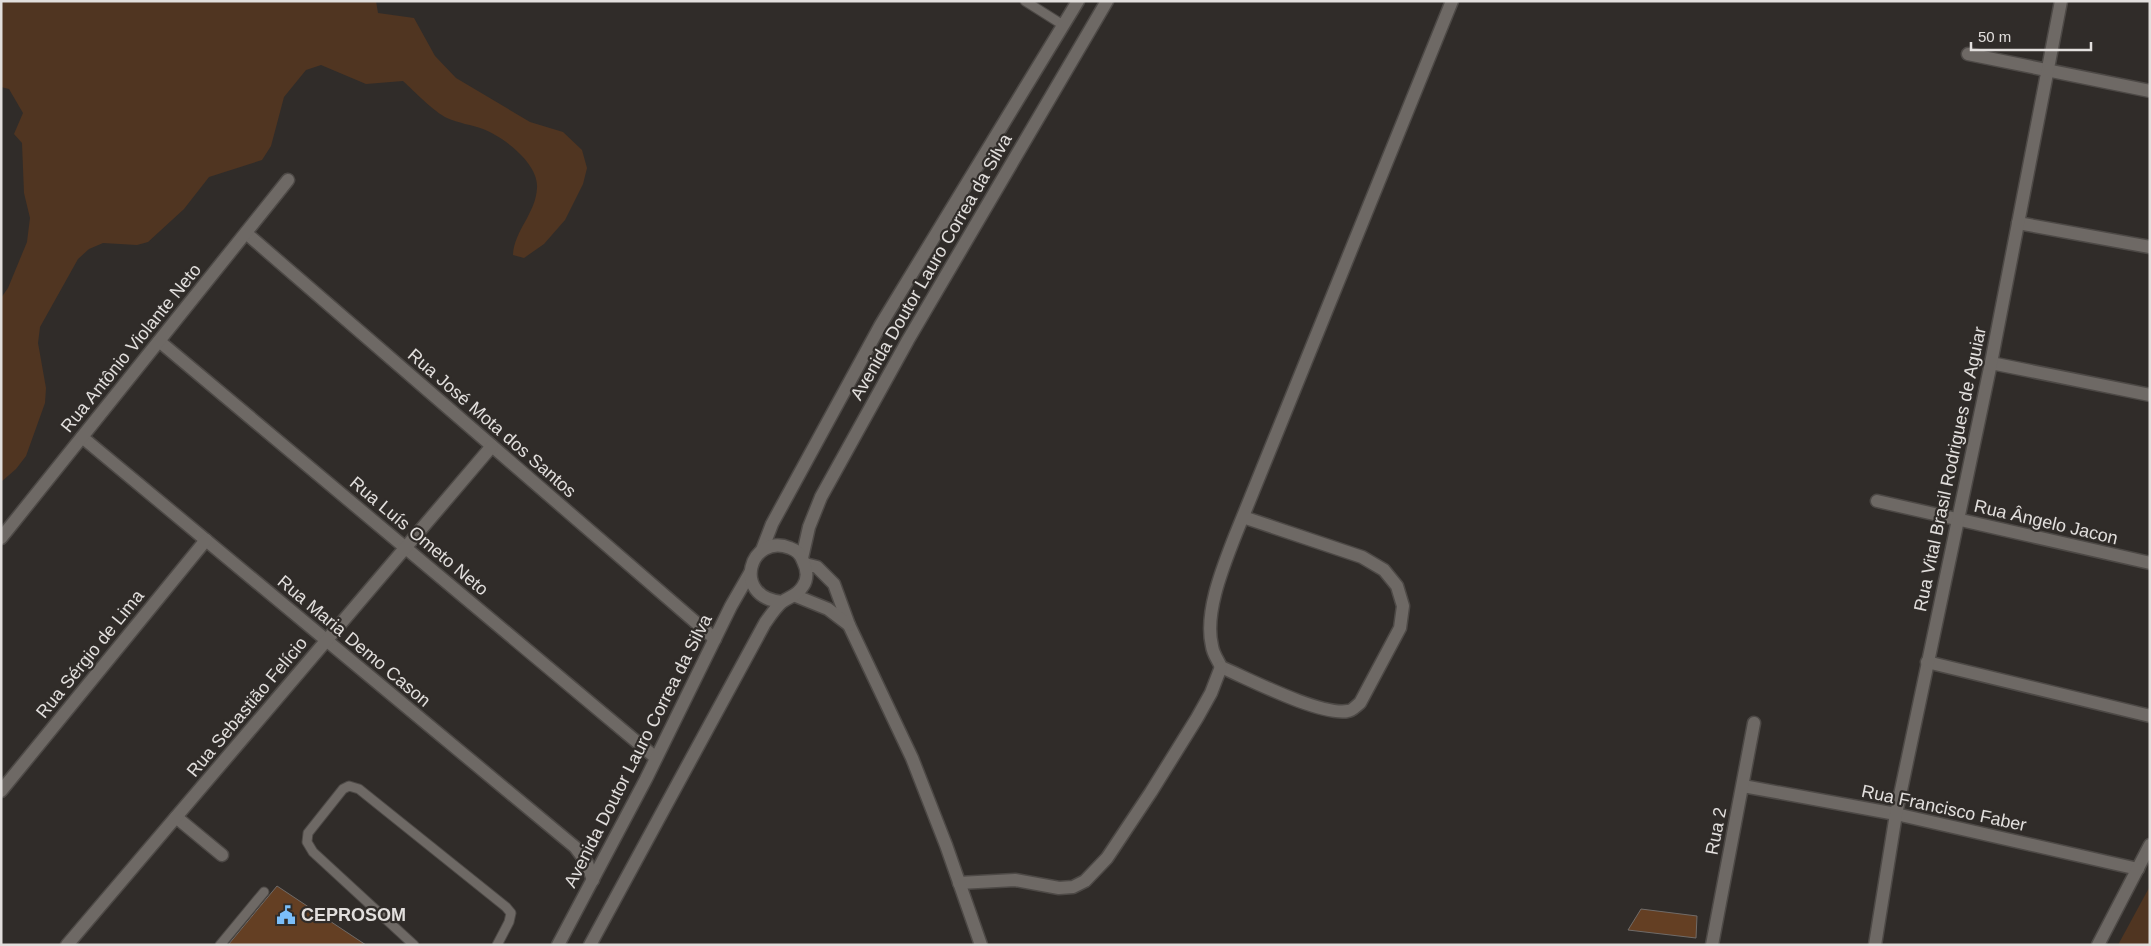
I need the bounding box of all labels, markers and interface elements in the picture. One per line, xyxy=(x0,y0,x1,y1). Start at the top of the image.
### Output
scale bar xyxy=(1971,20,2091,52)
text: 50 m xyxy=(1978,28,2011,45)
street label: Avenida Doutor Lauro Correa da Silva xyxy=(846,130,1016,404)
street label: Rua Antônio Violante Neto xyxy=(57,260,205,436)
street label: Rua Vital Brasil Rodrigues de Aguiar xyxy=(1910,325,1990,613)
street label: Rua José Mota dos Santos xyxy=(404,345,580,501)
street label: Rua Luís Ometo Neto xyxy=(346,472,492,600)
street label: Rua Ângelo Jacon xyxy=(1972,496,2120,548)
street label: Rua Maria Demo Cason xyxy=(274,571,434,711)
street label: Rua Sérgio de Lima xyxy=(32,585,148,722)
street label: Avenida Doutor Lauro Correa da Silva xyxy=(560,610,716,891)
street label: Rua Sebastião Felício xyxy=(183,633,311,781)
street label: Rua Francisco Faber xyxy=(1860,781,2028,835)
street label: Rua 2 xyxy=(1702,806,1730,856)
public building icon: CEPROSOM xyxy=(275,904,297,926)
place label: CEPROSOM xyxy=(301,905,406,925)

